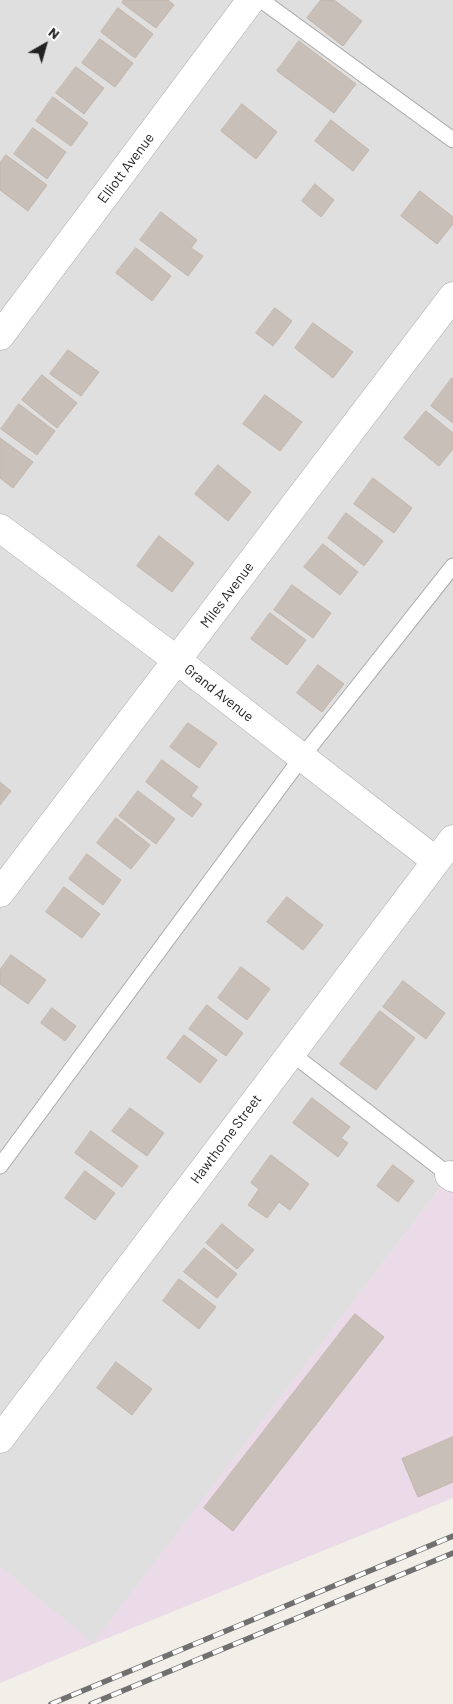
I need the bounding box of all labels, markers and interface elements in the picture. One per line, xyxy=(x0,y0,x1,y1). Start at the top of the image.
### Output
north arrow xyxy=(20,20,70,70)
text: N xyxy=(46,23,63,42)
street label: Elliott Avenue xyxy=(94,130,158,206)
street label: Miles Avenue xyxy=(197,559,257,631)
street label: Grand Avenue xyxy=(181,661,257,725)
street label: Hawthorne Street xyxy=(187,1091,265,1187)

